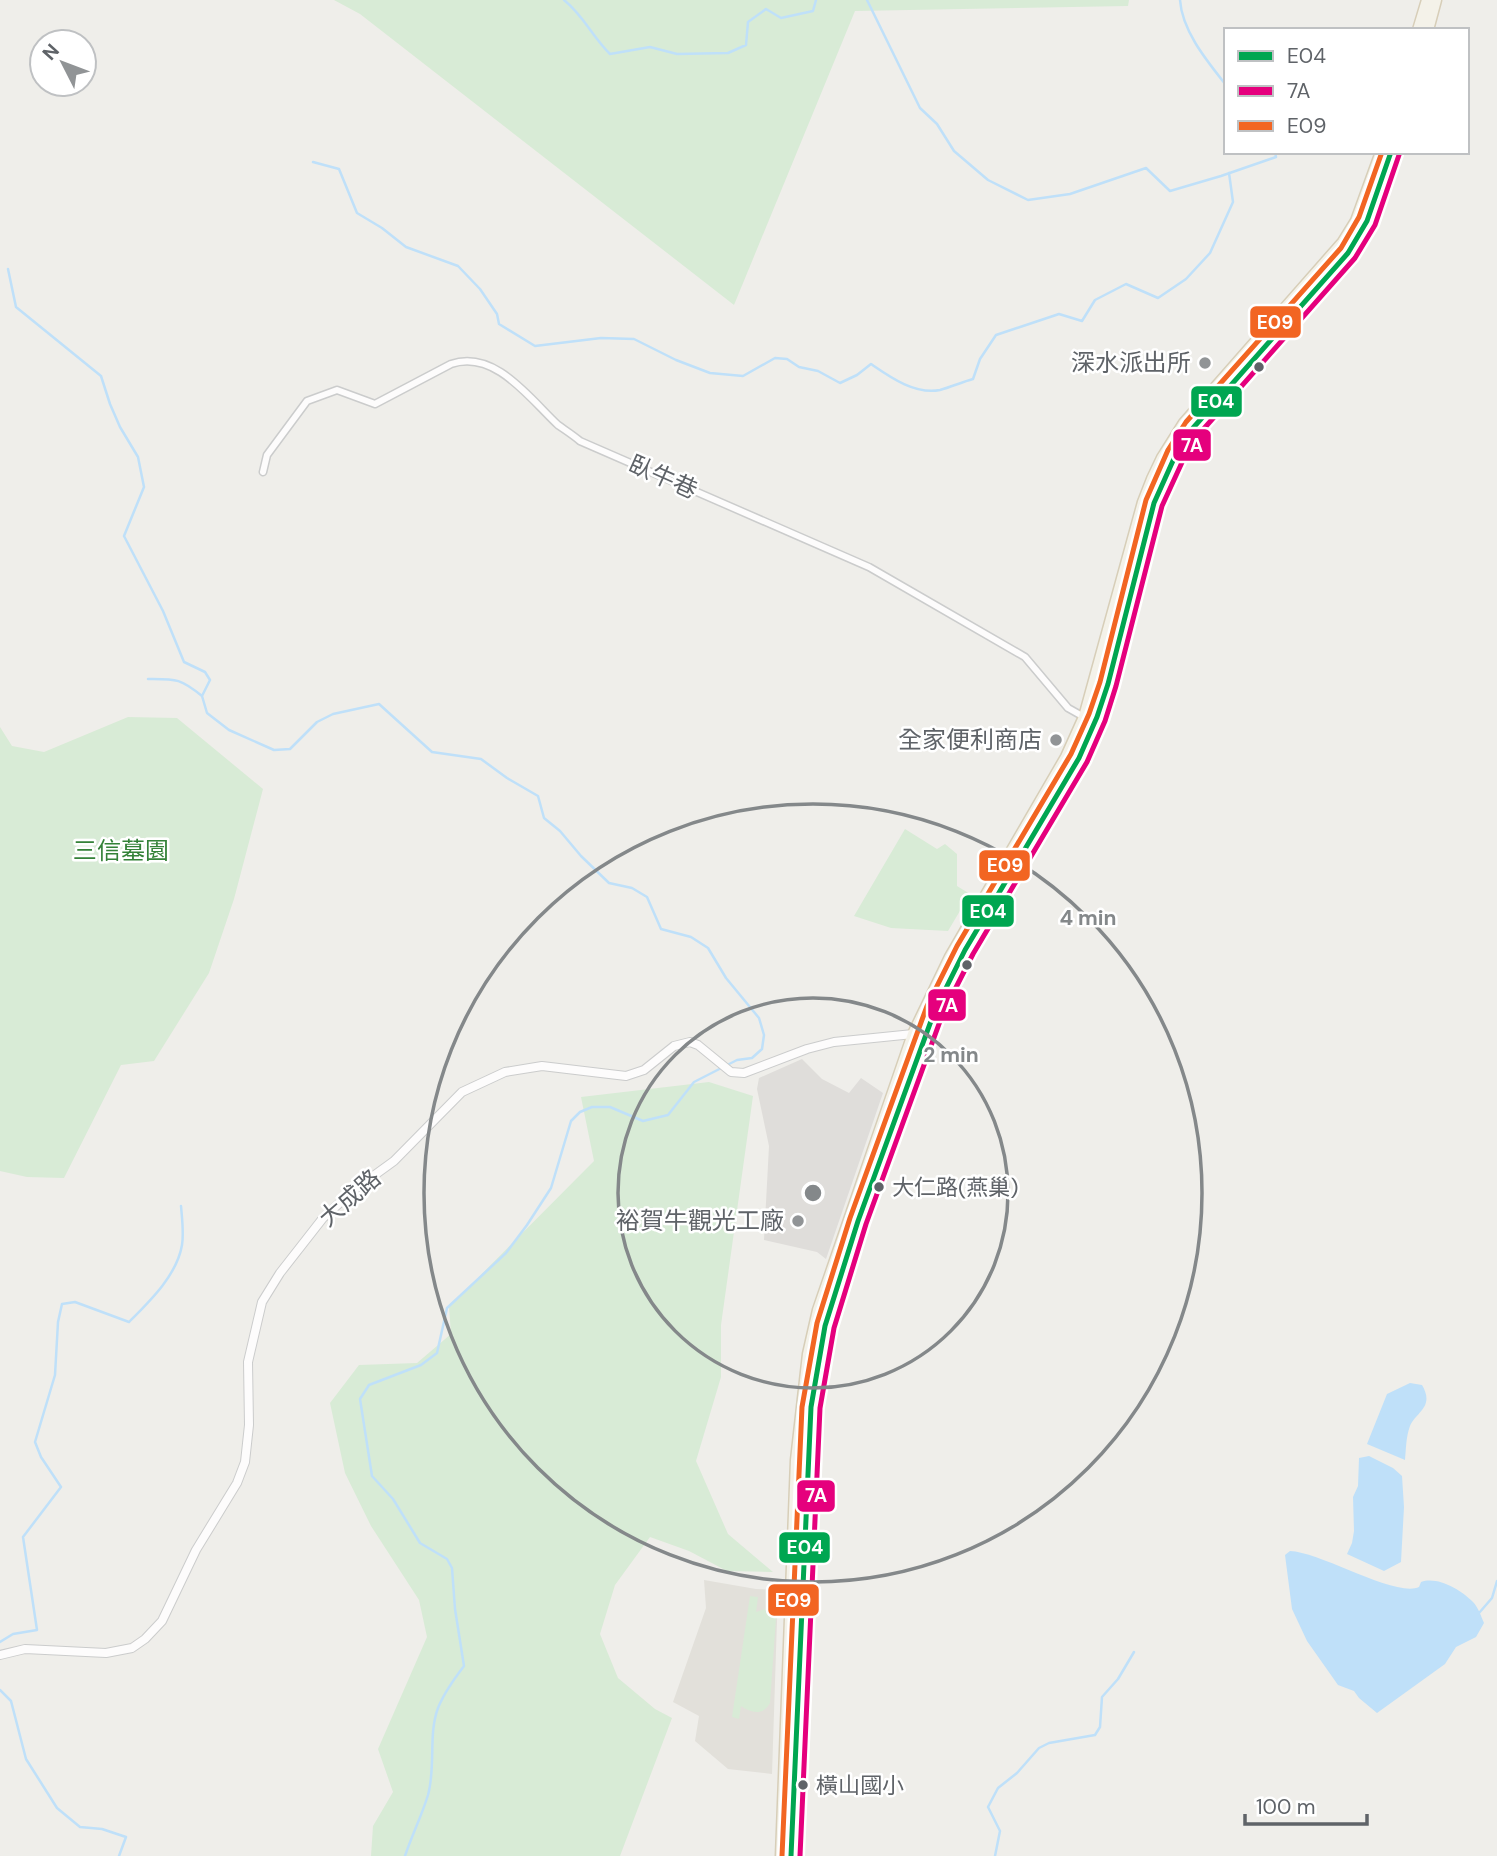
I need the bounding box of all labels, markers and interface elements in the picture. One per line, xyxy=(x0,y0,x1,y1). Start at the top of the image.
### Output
north arrow xyxy=(28,28,98,98)
legend xyxy=(1224,28,1469,154)
text: N xyxy=(37,38,65,65)
text: E04 xyxy=(1287,42,1326,70)
text: 7A xyxy=(1287,77,1310,105)
text: E09 xyxy=(1287,112,1326,140)
line badge: E09 xyxy=(1249,305,1302,339)
text: E09 xyxy=(1257,310,1293,335)
place label: 深水派出所 xyxy=(1071,347,1191,378)
marker: 深水派出所 xyxy=(1197,355,1213,371)
unlabelled marker xyxy=(1252,360,1266,374)
line badge: E04 xyxy=(1190,385,1243,418)
text: E04 xyxy=(1198,389,1234,414)
line badge: 7A xyxy=(1172,428,1212,462)
text: 7A xyxy=(1181,433,1204,458)
street label: 臥牛巷 xyxy=(624,448,702,505)
place label: 全家便利商店 xyxy=(898,724,1042,755)
marker: 全家便利商店 xyxy=(1048,732,1064,748)
park label: 三信墓園 xyxy=(73,835,169,866)
line badge: E09 xyxy=(978,849,1031,882)
text: E09 xyxy=(987,853,1023,878)
line badge: E04 xyxy=(961,894,1015,928)
text: E04 xyxy=(970,899,1006,924)
text: 4 min xyxy=(1059,904,1117,932)
unlabelled marker xyxy=(960,958,974,972)
line badge: 7A xyxy=(927,988,967,1022)
text: 7A xyxy=(936,993,959,1018)
text: 2 min xyxy=(923,1041,979,1069)
street label: 大成路 xyxy=(312,1162,387,1233)
place label: 大仁路(燕巢) xyxy=(892,1173,1018,1202)
marker: 大仁路(燕巢) xyxy=(872,1180,886,1194)
centre of rings xyxy=(801,1181,825,1205)
place label: 裕賀牛觀光工廠 xyxy=(616,1205,784,1236)
marker: 裕賀牛觀光工廠 xyxy=(790,1213,806,1229)
line badge: 7A xyxy=(796,1479,836,1513)
text: 7A xyxy=(805,1483,828,1508)
line badge: E04 xyxy=(778,1531,831,1564)
text: E04 xyxy=(787,1535,823,1560)
line badge: E09 xyxy=(767,1583,820,1617)
text: E09 xyxy=(775,1588,811,1613)
place label: 橫山國小 xyxy=(816,1771,904,1800)
marker: 橫山國小 xyxy=(796,1778,810,1792)
scale bar xyxy=(1245,1783,1368,1827)
text: 100 m xyxy=(1256,1793,1316,1821)

